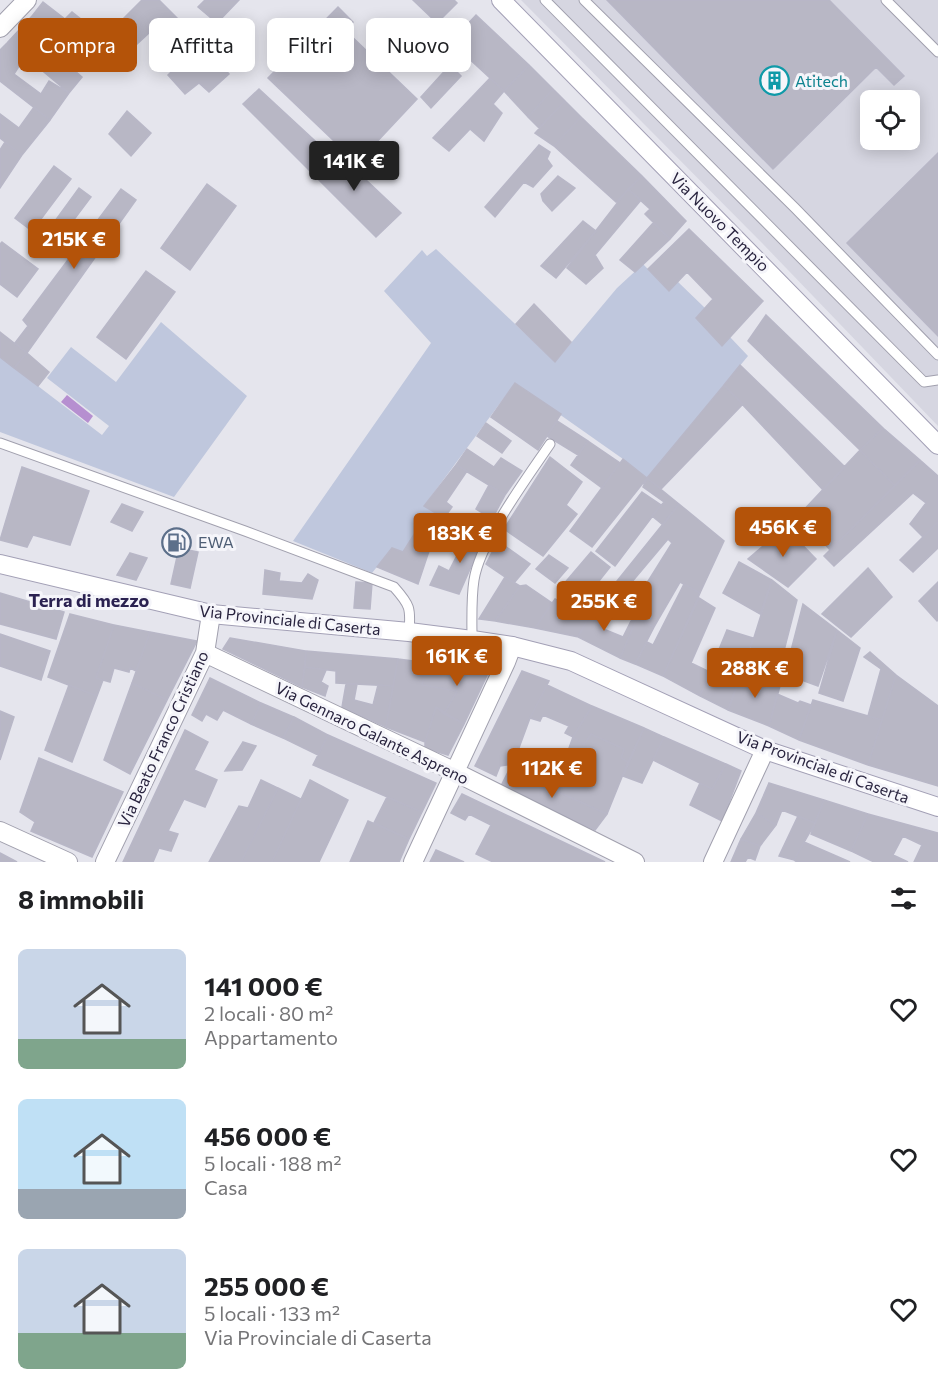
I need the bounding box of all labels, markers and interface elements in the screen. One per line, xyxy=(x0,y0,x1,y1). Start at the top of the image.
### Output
chip: Compra xyxy=(18,18,137,72)
chip: Affitta xyxy=(149,18,255,72)
chip: Filtri xyxy=(267,18,354,72)
chip: Nuovo xyxy=(366,18,471,72)
building icon: Atitech xyxy=(758,65,790,97)
place label: Atitech xyxy=(795,71,848,90)
map controls xyxy=(860,90,920,150)
button: locate xyxy=(860,90,920,150)
pin: 141K € xyxy=(305,141,403,192)
text: 141K € xyxy=(323,148,385,172)
street label: Via Nuovo Tempio xyxy=(667,168,774,275)
pin: 215K € xyxy=(25,219,123,270)
text: 215K € xyxy=(42,226,106,250)
pin: 456K € xyxy=(734,507,832,558)
pin: 183K € xyxy=(411,513,509,564)
text: 456K € xyxy=(749,514,817,538)
text: 183K € xyxy=(428,520,492,544)
fuel station icon: EWA xyxy=(161,526,193,558)
place label: EWA xyxy=(198,532,234,551)
pin: 255K € xyxy=(555,581,653,632)
text: 255K € xyxy=(571,588,637,612)
district label: Terra di mezzo xyxy=(29,589,150,611)
street label: Via Provinciale di Caserta xyxy=(198,601,382,638)
pin: 161K € xyxy=(408,636,506,687)
text: 161K € xyxy=(426,643,488,667)
street label: Via Beato Franco Cristiano xyxy=(113,648,212,830)
pin: 288K € xyxy=(706,648,804,699)
text: 288K € xyxy=(721,655,789,679)
street label: Via Gennaro Galante Aspreno xyxy=(272,677,472,788)
street label: Via Provinciale di Caserta xyxy=(734,726,912,807)
pin: 112K € xyxy=(503,748,601,799)
text: 112K € xyxy=(521,755,583,779)
icon: filters xyxy=(887,882,920,915)
text: 8 immobili xyxy=(18,883,144,914)
text: 141 000 € xyxy=(204,970,323,1001)
icon: home xyxy=(66,973,138,1045)
icon: heart xyxy=(887,993,920,1026)
text: 2 locali · 80 m² xyxy=(204,1001,333,1025)
text: Appartamento xyxy=(204,1025,338,1049)
text: 456 000 € xyxy=(204,1120,331,1151)
icon: home xyxy=(66,1123,138,1195)
icon: heart xyxy=(887,1143,920,1176)
text: 5 locali · 188 m² xyxy=(204,1151,341,1175)
text: Casa xyxy=(204,1175,248,1199)
text: 255 000 € xyxy=(204,1270,329,1301)
icon: home xyxy=(66,1273,138,1345)
icon: heart xyxy=(887,1293,920,1326)
text: 5 locali · 133 m² xyxy=(204,1301,340,1325)
text: Via Provinciale di Caserta xyxy=(204,1325,432,1349)

